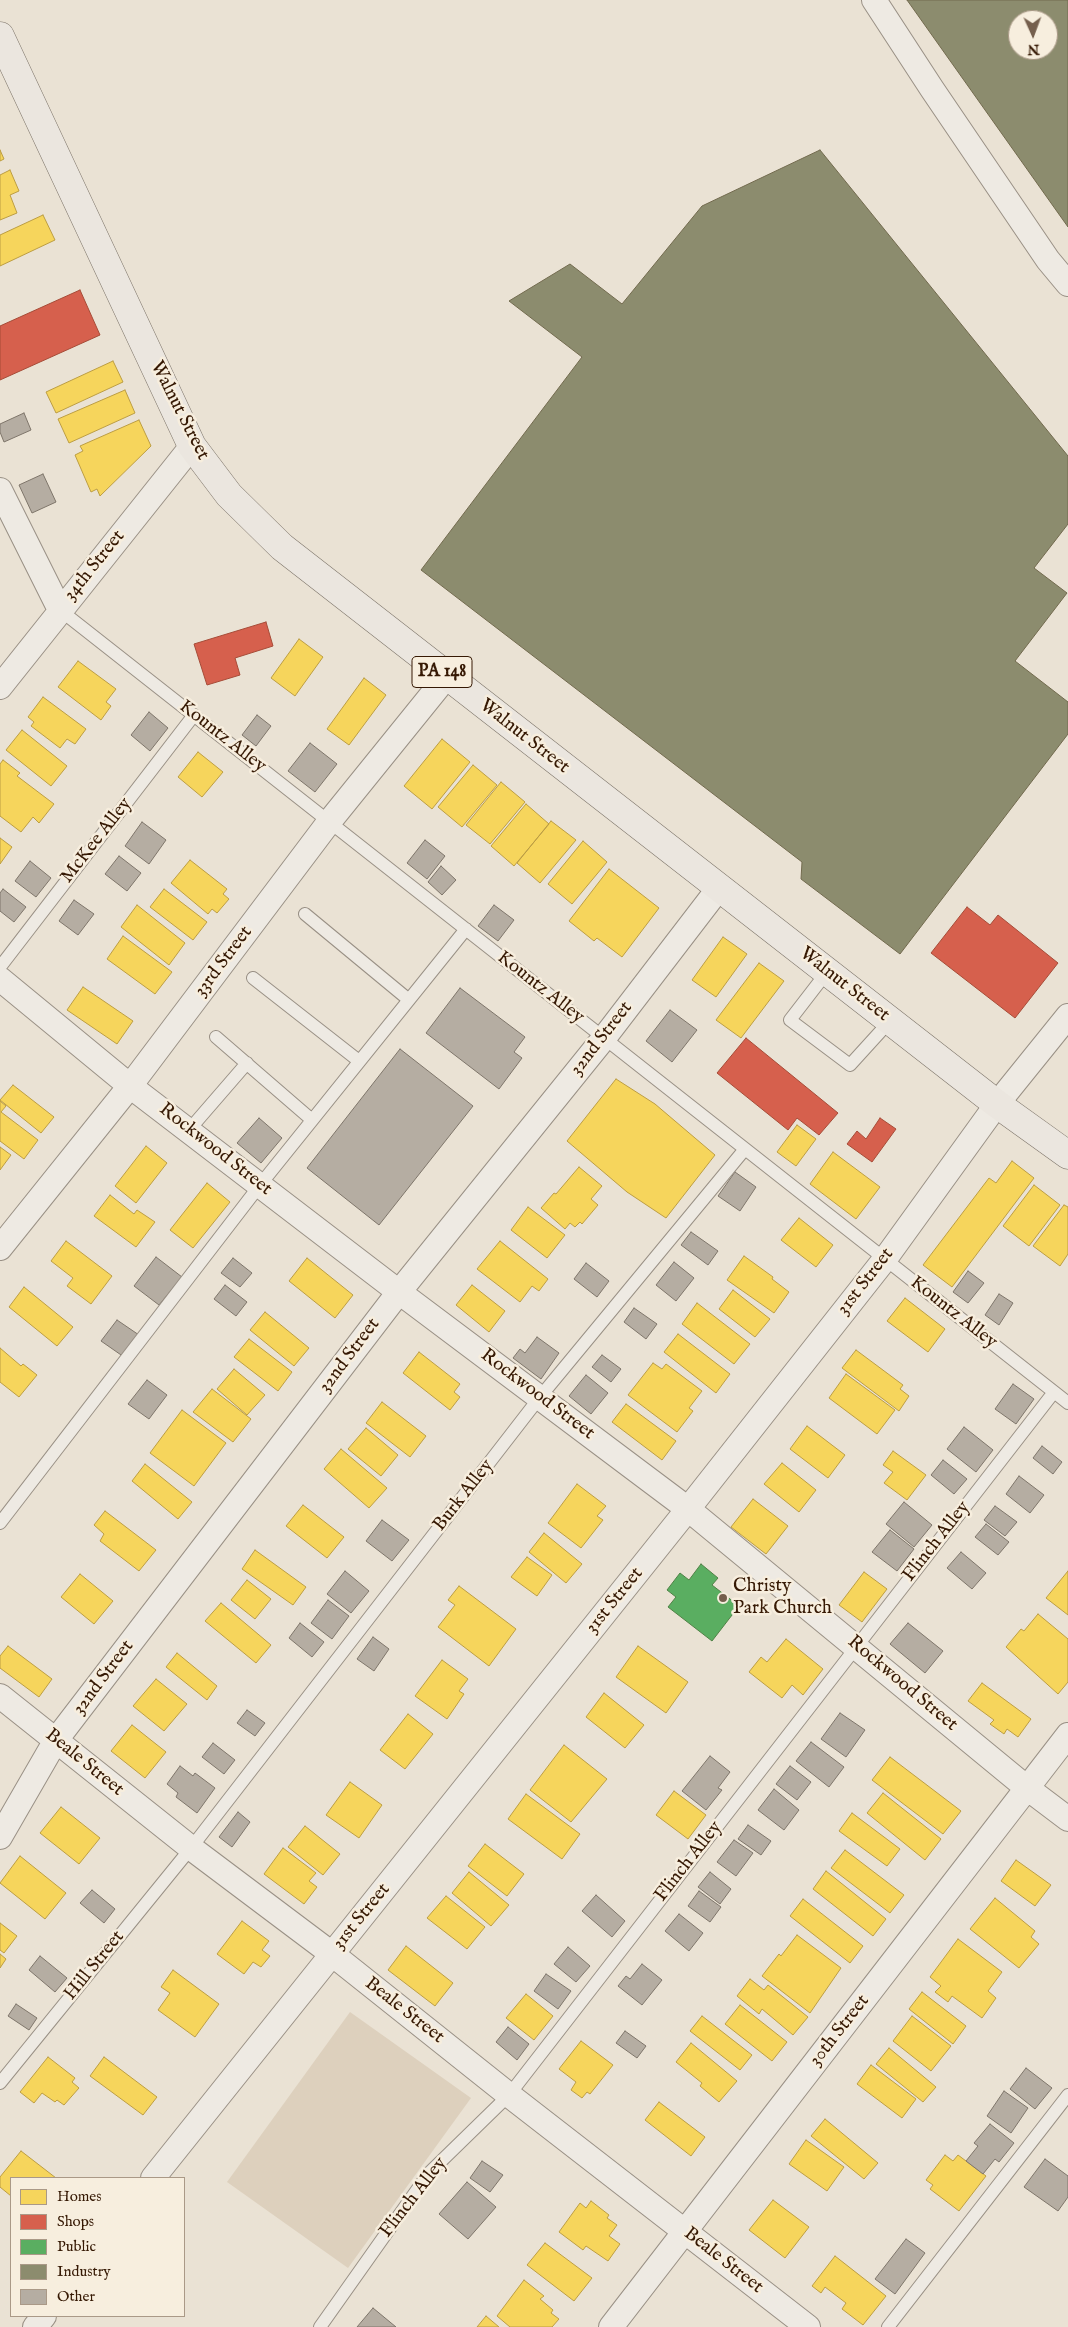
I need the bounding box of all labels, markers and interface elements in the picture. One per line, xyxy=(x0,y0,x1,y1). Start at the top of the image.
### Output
north arrow xyxy=(1008,10,1058,60)
text: N xyxy=(1027,40,1040,58)
street label: Walnut Street xyxy=(144,358,214,464)
street label: 34th Street xyxy=(60,526,130,606)
road number: PA 148 xyxy=(412,656,472,688)
street label: Walnut Street xyxy=(474,695,574,779)
street label: Kountz Alley xyxy=(174,696,270,778)
street label: McKee Alley xyxy=(57,794,137,888)
street label: 33rd Street xyxy=(190,922,258,1002)
street label: Walnut Street xyxy=(794,943,894,1027)
street label: Kountz Alley xyxy=(492,947,588,1029)
street label: 32nd Street xyxy=(566,997,638,1081)
street label: Rockwood Street xyxy=(154,1099,276,1201)
street label: 31st Street xyxy=(833,1244,899,1320)
street label: Kountz Alley xyxy=(905,1272,1001,1354)
street label: 32nd Street xyxy=(315,1314,385,1398)
street label: Rockwood Street xyxy=(475,1345,599,1445)
street label: Burk Alley xyxy=(429,1456,499,1536)
street label: Flinch Alley xyxy=(898,1497,976,1587)
street label: 31st Street xyxy=(581,1563,649,1639)
place label: Christy Park Church xyxy=(733,1576,832,1620)
marker: Christy Park Church xyxy=(717,1592,729,1604)
street label: Rockwood Street xyxy=(842,1631,962,1737)
street label: 32nd Street xyxy=(69,1636,139,1720)
street label: Beale Street xyxy=(40,1724,128,1802)
street label: Flinch Alley xyxy=(650,1817,728,1907)
street label: 31st Street xyxy=(328,1879,396,1955)
street label: Hill Street xyxy=(60,1927,130,2005)
street label: Beale Street xyxy=(360,1973,448,2049)
street label: 30th Street xyxy=(805,1991,875,2071)
street label: Flinch Alley xyxy=(375,2153,453,2243)
legend xyxy=(10,2177,185,2317)
text: Homes xyxy=(57,2187,101,2206)
text: Shops xyxy=(57,2212,94,2231)
street label: Beale Street xyxy=(679,2223,767,2299)
text: Public xyxy=(57,2237,96,2256)
text: Industry xyxy=(57,2262,111,2281)
text: Other xyxy=(57,2287,95,2306)

